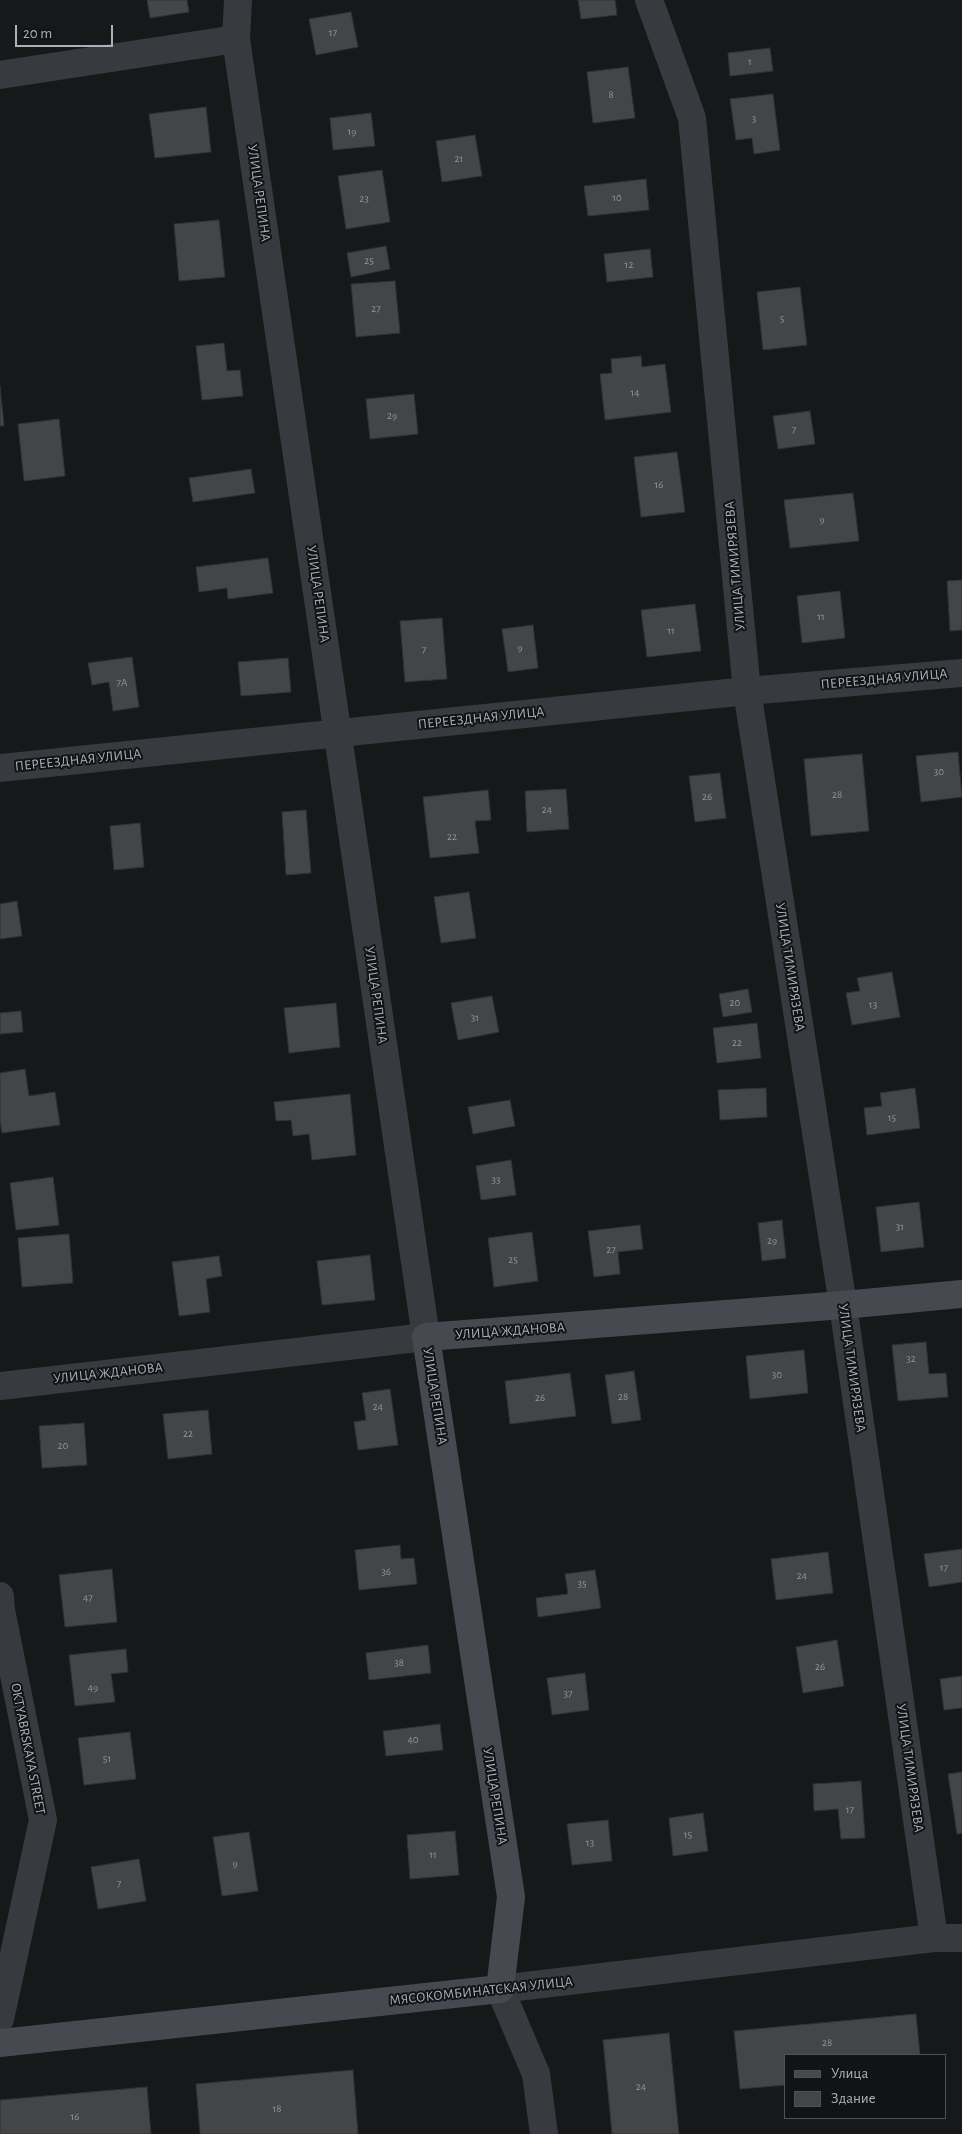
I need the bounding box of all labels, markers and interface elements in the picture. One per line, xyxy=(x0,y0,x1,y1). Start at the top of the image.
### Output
scale bar xyxy=(18,15,115,47)
text: 20 m xyxy=(23,26,52,41)
house number: 17 xyxy=(329,26,337,40)
house number: 1 xyxy=(748,55,752,69)
house number: 8 xyxy=(608,88,614,102)
house number: 3 xyxy=(752,112,756,126)
house number: 19 xyxy=(348,125,356,139)
street label: УЛИЦА РЕПИНА xyxy=(244,143,274,243)
house number: 21 xyxy=(455,152,463,166)
house number: 10 xyxy=(612,191,622,205)
house number: 23 xyxy=(359,192,369,206)
house number: 25 xyxy=(364,254,374,268)
house number: 12 xyxy=(625,258,633,272)
house number: 27 xyxy=(371,302,381,316)
house number: 5 xyxy=(780,312,784,326)
house number: 14 xyxy=(630,386,640,400)
house number: 29 xyxy=(387,409,397,423)
house number: 7 xyxy=(792,423,796,437)
house number: 16 xyxy=(655,478,663,492)
street label: УЛИЦА ТИМИРЯЗЕВА xyxy=(721,501,749,631)
house number: 9 xyxy=(819,513,825,527)
street label: УЛИЦА РЕПИНА xyxy=(303,544,333,644)
house number: 11 xyxy=(817,610,825,624)
house number: 11 xyxy=(667,624,675,638)
house number: 9 xyxy=(517,641,523,655)
house number: 7 xyxy=(422,643,426,657)
street label: ПЕРЕЕЗДНАЯ УЛИЦА xyxy=(820,665,948,693)
house number: 7А xyxy=(116,676,128,690)
street label: ПЕРЕЕЗДНАЯ УЛИЦА xyxy=(417,703,545,733)
street label: ПЕРЕЕЗДНАЯ УЛИЦА xyxy=(14,745,142,775)
house number: 30 xyxy=(934,765,944,779)
house number: 28 xyxy=(832,788,842,802)
house number: 26 xyxy=(702,790,712,804)
house number: 24 xyxy=(542,803,552,817)
house number: 22 xyxy=(447,830,457,844)
street label: УЛИЦА ТИМИРЯЗЕВА xyxy=(772,901,808,1033)
street label: УЛИЦА РЕПИНА xyxy=(361,945,391,1045)
house number: 20 xyxy=(730,996,740,1010)
house number: 13 xyxy=(869,998,877,1012)
house number: 31 xyxy=(471,1011,479,1025)
house number: 22 xyxy=(732,1036,742,1050)
house number: 15 xyxy=(888,1111,896,1125)
house number: 33 xyxy=(491,1173,501,1187)
house number: 31 xyxy=(896,1220,904,1234)
house number: 29 xyxy=(767,1234,777,1248)
house number: 27 xyxy=(606,1243,616,1257)
house number: 25 xyxy=(508,1253,518,1267)
street label: УЛИЦА ТИМИРЯЗЕВА xyxy=(835,1302,869,1434)
street label: УЛИЦА ЖДАНОВА xyxy=(455,1319,565,1343)
street label: УЛИЦА РЕПИНА xyxy=(419,1346,451,1446)
house number: 32 xyxy=(906,1352,916,1366)
street label: УЛИЦА ЖДАНОВА xyxy=(52,1359,164,1387)
house number: 30 xyxy=(772,1368,782,1382)
house number: 28 xyxy=(618,1390,628,1404)
house number: 26 xyxy=(535,1391,545,1405)
house number: 24 xyxy=(373,1400,383,1414)
house number: 22 xyxy=(183,1427,193,1441)
house number: 20 xyxy=(58,1439,68,1453)
house number: 17 xyxy=(940,1561,948,1575)
house number: 36 xyxy=(381,1565,391,1579)
house number: 24 xyxy=(797,1569,807,1583)
house number: 35 xyxy=(577,1577,587,1591)
house number: 47 xyxy=(83,1591,93,1605)
house number: 38 xyxy=(394,1656,404,1670)
house number: 26 xyxy=(815,1660,825,1674)
house number: 49 xyxy=(88,1681,98,1695)
street label: OKTYABRSKAYA STREET xyxy=(7,1682,49,1816)
house number: 37 xyxy=(563,1687,573,1701)
street label: УЛИЦА ТИМИРЯЗЕВА xyxy=(893,1702,927,1834)
house number: 40 xyxy=(407,1733,419,1747)
street label: УЛИЦА РЕПИНА xyxy=(479,1746,511,1846)
house number: 51 xyxy=(103,1752,111,1766)
house number: 17 xyxy=(846,1803,854,1817)
house number: 15 xyxy=(684,1828,692,1842)
house number: 13 xyxy=(586,1836,594,1850)
house number: 11 xyxy=(429,1848,437,1862)
house number: 9 xyxy=(232,1857,238,1871)
house number: 7 xyxy=(117,1877,121,1891)
street label: МЯСОКОМБИНАТСКАЯ УЛИЦА xyxy=(388,1973,574,2009)
house number: 28 xyxy=(822,2036,832,2050)
legend xyxy=(784,2054,947,2119)
text: Улица xyxy=(831,2066,868,2081)
house number: 24 xyxy=(636,2080,646,2094)
text: Здание xyxy=(831,2091,876,2106)
house number: 18 xyxy=(273,2102,281,2116)
house number: 16 xyxy=(71,2110,79,2124)

